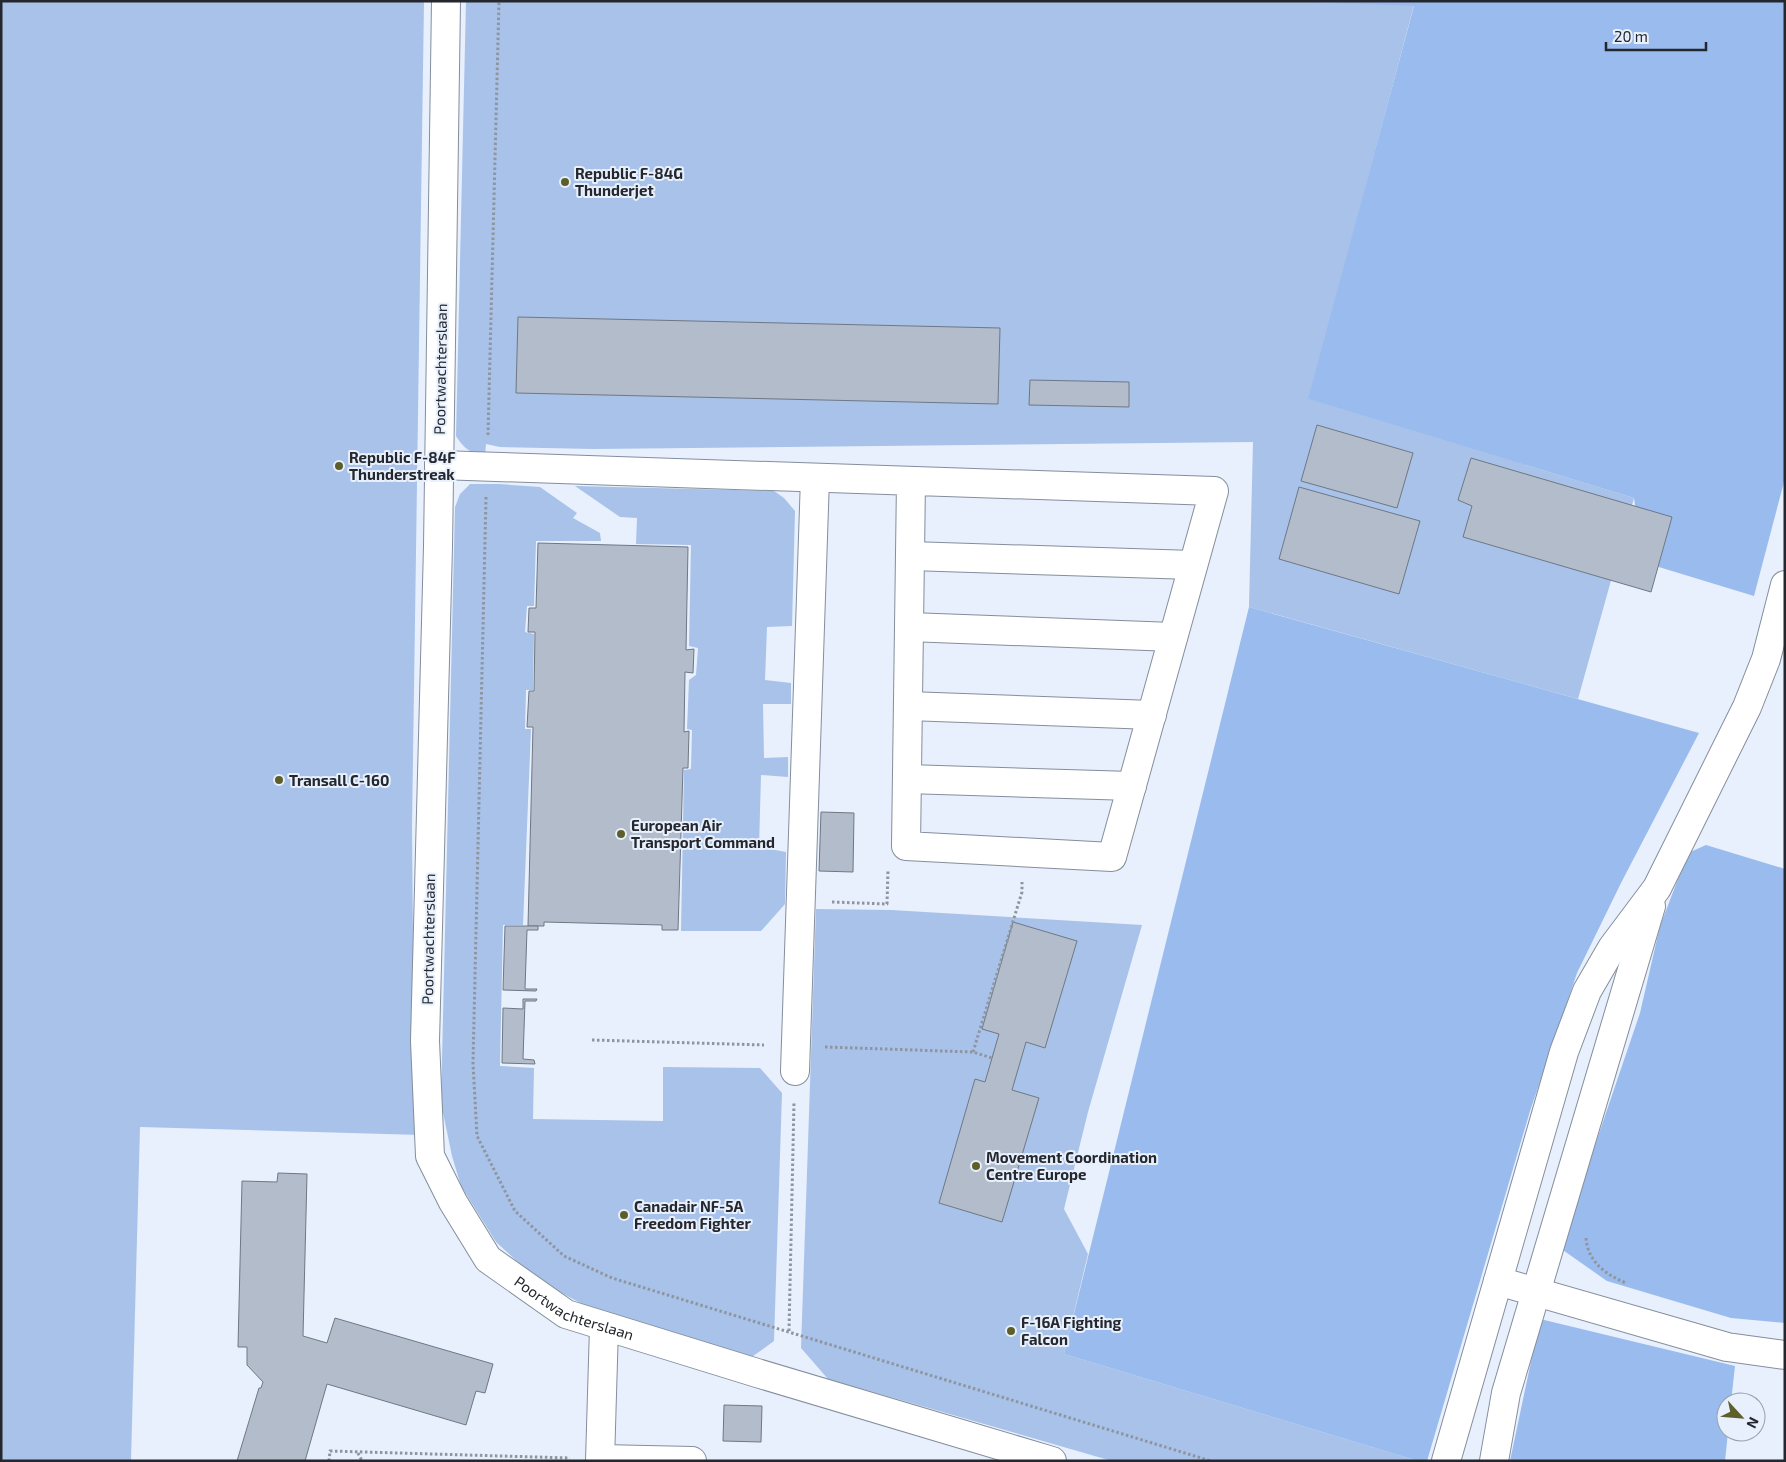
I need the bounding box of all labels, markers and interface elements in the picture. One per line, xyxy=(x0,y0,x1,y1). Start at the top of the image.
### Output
scale bar xyxy=(1606,20,1706,52)
text: 20 m xyxy=(1614,27,1648,45)
place label: Republic F-84G Thunderjet xyxy=(575,164,683,199)
marker: Republic F-84G Thunderjet xyxy=(559,176,571,188)
street label: Poortwachterslaan xyxy=(430,303,450,435)
place label: Republic F-84F Thunderstreak xyxy=(349,448,456,483)
marker: Republic F-84F Thunderstreak xyxy=(333,460,345,472)
place label: Transall C-160 xyxy=(289,771,389,789)
marker: Transall C-160 xyxy=(273,774,285,786)
place label: European Air Transport Command xyxy=(631,816,775,851)
marker: European Air Transport Command xyxy=(615,828,627,840)
street label: Poortwachterslaan xyxy=(418,873,438,1005)
place label: Movement Coordination Centre Europe xyxy=(986,1148,1157,1183)
marker: Movement Coordination Centre Europe xyxy=(970,1160,982,1172)
place label: Canadair NF-5A Freedom Fighter xyxy=(634,1197,751,1232)
marker: Canadair NF-5A Freedom Fighter xyxy=(618,1209,630,1221)
street label: Poortwachterslaan xyxy=(511,1272,636,1343)
place label: F-16A Fighting Falcon xyxy=(1021,1313,1122,1348)
marker: F-16A Fighting Falcon xyxy=(1005,1325,1017,1337)
north arrow xyxy=(1716,1392,1766,1442)
text: N xyxy=(1743,1415,1763,1431)

